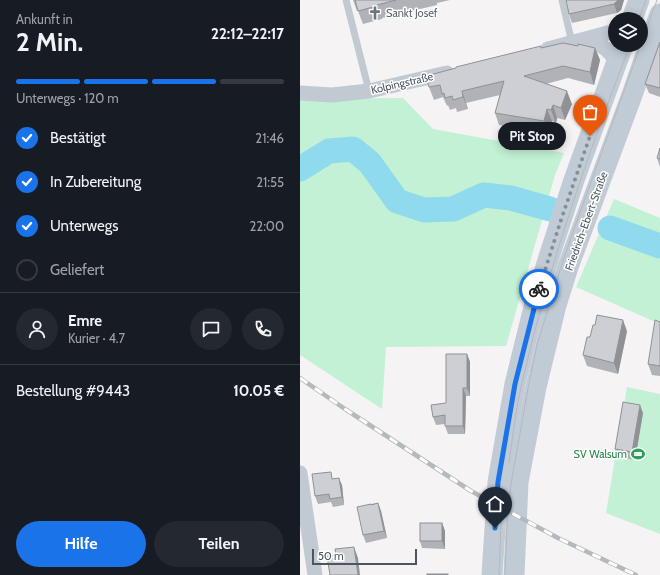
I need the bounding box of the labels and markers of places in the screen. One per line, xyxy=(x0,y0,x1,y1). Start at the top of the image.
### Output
church icon: Sankt Josef xyxy=(367,5,383,21)
place label: Sankt Josef xyxy=(386,6,438,20)
pin xyxy=(573,95,607,136)
callout: Pit Stop xyxy=(498,122,566,150)
sports icon: SV Walsum xyxy=(630,446,646,462)
place label: SV Walsum xyxy=(574,447,627,461)
pin xyxy=(478,487,512,528)

